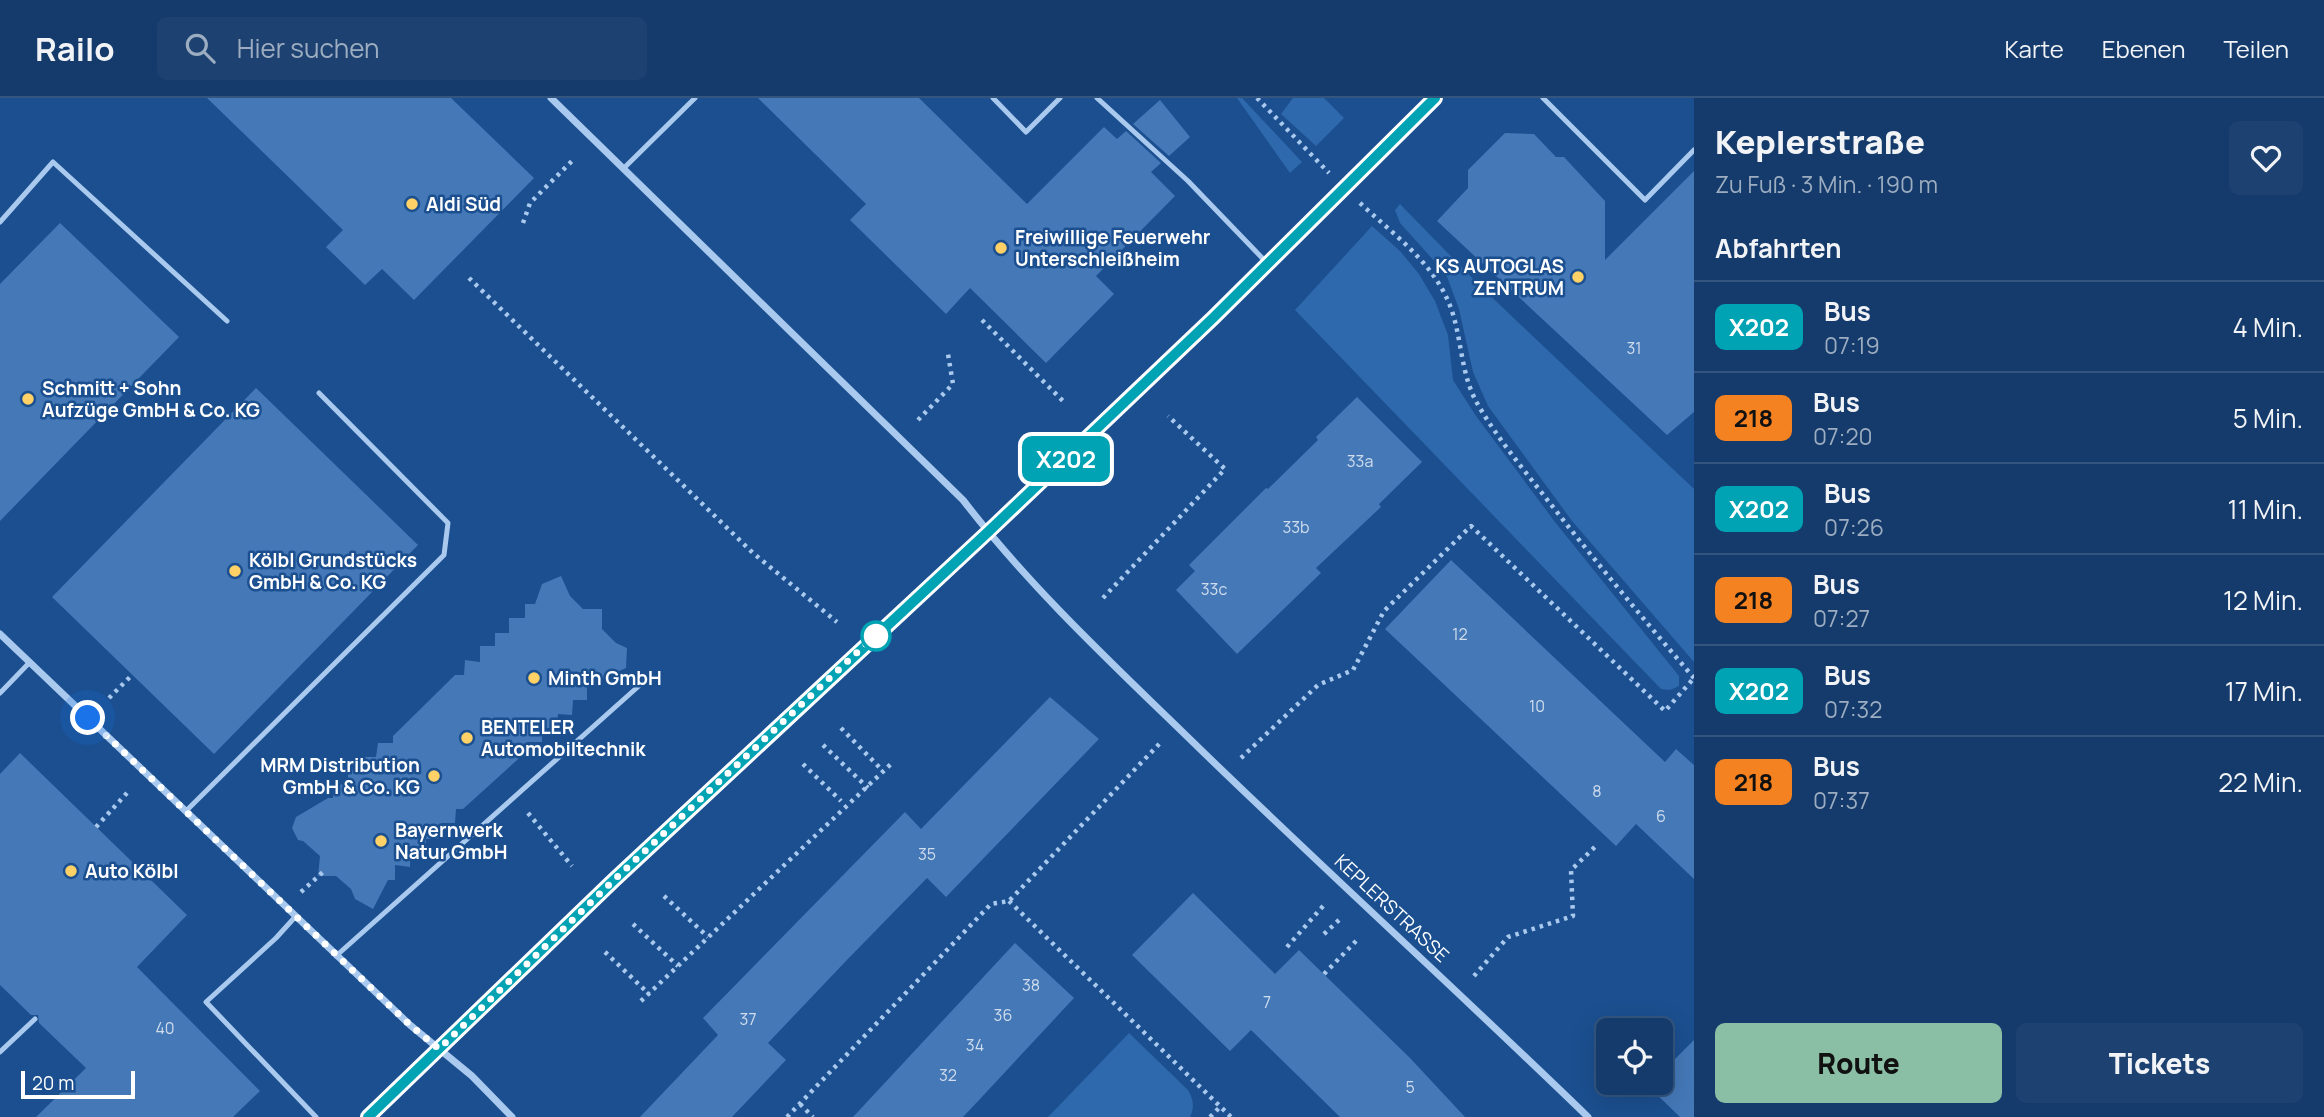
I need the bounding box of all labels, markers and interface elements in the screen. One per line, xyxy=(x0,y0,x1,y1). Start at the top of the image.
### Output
search box xyxy=(157,17,647,80)
text: Railo xyxy=(35,26,115,71)
icon: search xyxy=(181,29,219,67)
text: Hier suchen xyxy=(237,30,380,66)
text: Karte xyxy=(2004,32,2064,65)
text: Ebenen xyxy=(2102,32,2185,65)
text: Teilen xyxy=(2223,32,2289,65)
text: Keplerstraße xyxy=(1715,119,1925,164)
button: heart xyxy=(2229,121,2303,195)
text: Zu Fuß · 3 Min. · 190 m xyxy=(1715,168,1938,200)
place label: Aldi Süd xyxy=(426,191,501,217)
marker: Aldi Süd xyxy=(404,196,420,212)
place label: Freiwillige Feuerwehr Unterschleißheim xyxy=(1015,224,1211,272)
text: Abfahrten xyxy=(1715,230,1842,266)
marker: Freiwillige Feuerwehr Unterschleißheim xyxy=(993,240,1009,256)
place label: KS AUTOGLAS ZENTRUM xyxy=(1435,253,1564,301)
marker: KS AUTOGLAS ZENTRUM xyxy=(1570,269,1586,285)
text: Bus xyxy=(1824,293,1871,329)
text: 4 Min. xyxy=(2233,309,2303,345)
text: X202 xyxy=(1729,310,1789,343)
text: 07:19 xyxy=(1824,329,1880,361)
house number: 31 xyxy=(1626,337,1642,359)
place label: Schmitt + Sohn Aufzüge GmbH & Co. KG xyxy=(42,375,260,423)
text: Bus xyxy=(1813,384,1860,420)
marker: Schmitt + Sohn Aufzüge GmbH & Co. KG xyxy=(20,391,36,407)
text: 5 Min. xyxy=(2233,400,2303,436)
text: 218 xyxy=(1734,401,1773,434)
text: 07:20 xyxy=(1813,420,1873,452)
line badge: X202 xyxy=(1017,436,1115,482)
text: X202 xyxy=(1036,442,1096,475)
house number: 33a xyxy=(1347,450,1373,472)
text: Bus xyxy=(1824,475,1871,511)
text: 11 Min. xyxy=(2228,491,2303,527)
text: X202 xyxy=(1729,492,1789,525)
text: 07:26 xyxy=(1824,511,1884,543)
house number: 33b xyxy=(1282,516,1310,538)
place label: Kölbl Grundstücks GmbH & Co. KG xyxy=(249,547,417,595)
marker: Kölbl Grundstücks GmbH & Co. KG xyxy=(227,563,243,579)
text: Bus xyxy=(1813,566,1860,602)
house number: 33c xyxy=(1201,578,1227,600)
text: 12 Min. xyxy=(2223,582,2303,618)
text: 218 xyxy=(1734,583,1773,616)
text: 07:27 xyxy=(1813,602,1870,634)
unlabelled marker xyxy=(861,621,891,651)
house number: 12 xyxy=(1452,623,1468,645)
text: Bus xyxy=(1824,657,1871,693)
place label: Minth GmbH xyxy=(548,665,662,691)
marker: Minth GmbH xyxy=(526,670,542,686)
text: 17 Min. xyxy=(2225,673,2303,709)
text: X202 xyxy=(1729,674,1789,707)
text: 07:32 xyxy=(1824,693,1882,725)
house number: 10 xyxy=(1529,695,1545,717)
your location xyxy=(70,700,105,735)
place label: BENTELER Automobiltechnik xyxy=(481,714,646,762)
marker: BENTELER Automobiltechnik xyxy=(459,730,475,746)
text: Bus xyxy=(1813,748,1860,784)
place label: MRM Distribution GmbH & Co. KG xyxy=(260,752,420,800)
text: 22 Min. xyxy=(2218,764,2303,800)
text: 218 xyxy=(1734,765,1773,798)
marker: MRM Distribution GmbH & Co. KG xyxy=(426,768,442,784)
house number: 8 xyxy=(1592,780,1602,802)
text: 07:37 xyxy=(1813,784,1870,816)
house number: 6 xyxy=(1656,805,1666,827)
place label: Bayernwerk Natur GmbH xyxy=(395,817,507,865)
marker: Bayernwerk Natur GmbH xyxy=(373,833,389,849)
house number: 35 xyxy=(918,843,936,865)
street label: KEPLERSTRASSE xyxy=(1329,848,1455,968)
place label: Auto Kölbl xyxy=(85,858,179,884)
marker: Auto Kölbl xyxy=(63,863,79,879)
house number: 38 xyxy=(1022,974,1040,996)
house number: 7 xyxy=(1263,991,1271,1013)
house number: 36 xyxy=(994,1004,1012,1026)
house number: 37 xyxy=(740,1008,756,1030)
house number: 40 xyxy=(155,1017,175,1039)
map controls xyxy=(1596,1018,1673,1095)
button: locate xyxy=(1596,1018,1673,1095)
button: Route xyxy=(1715,1023,2002,1103)
button: Tickets xyxy=(2016,1023,2303,1103)
house number: 34 xyxy=(966,1034,984,1056)
house number: 32 xyxy=(939,1064,957,1086)
scale bar xyxy=(21,1068,135,1100)
text: 20 m xyxy=(32,1070,74,1096)
house number: 5 xyxy=(1405,1076,1415,1098)

